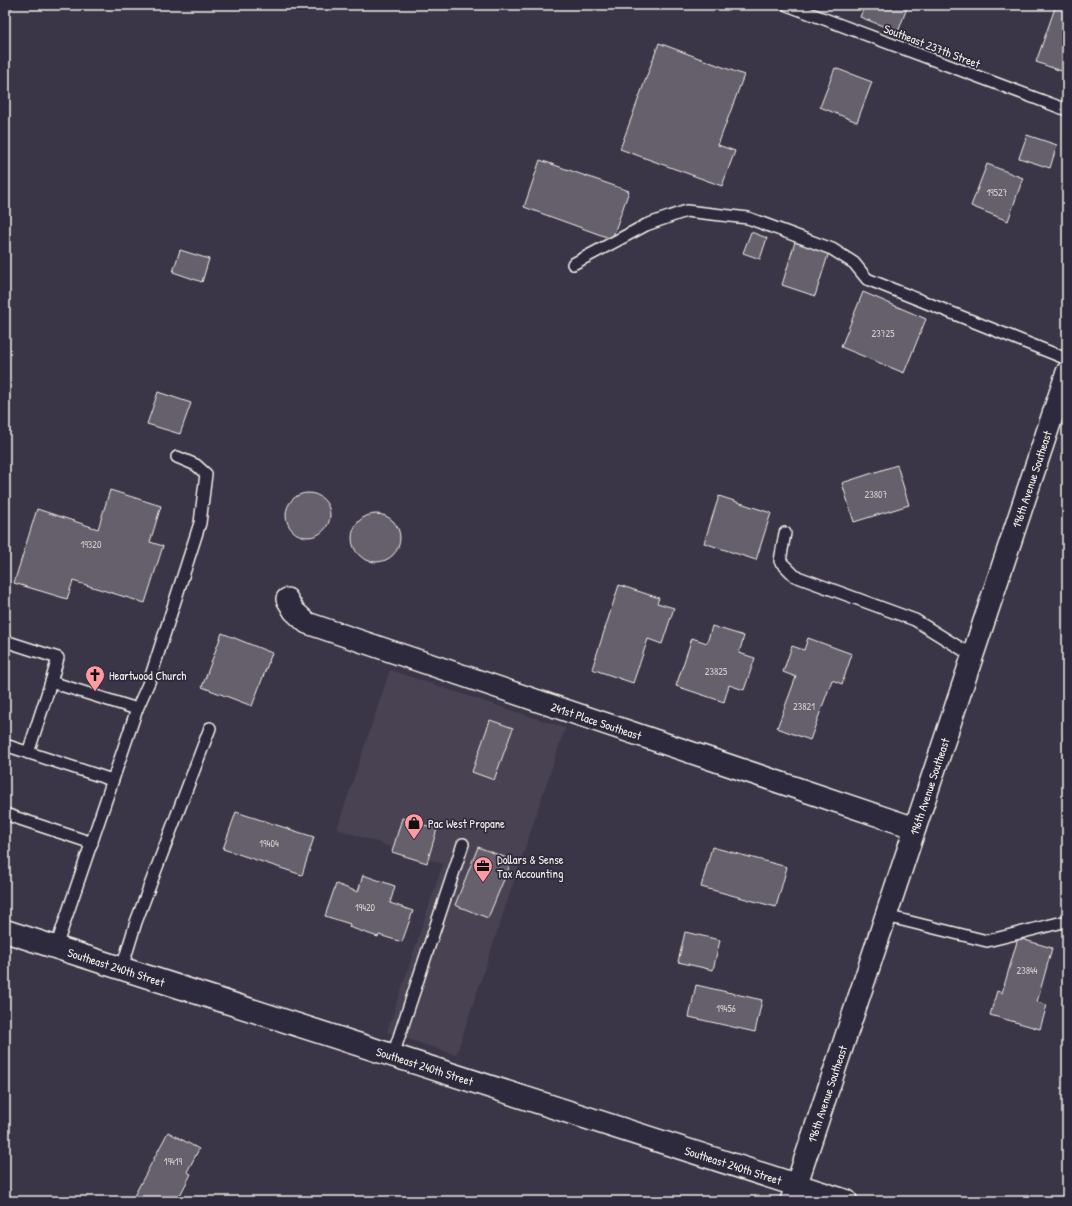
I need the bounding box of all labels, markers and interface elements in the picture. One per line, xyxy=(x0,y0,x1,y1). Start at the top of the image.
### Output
street label: Southeast 237th Street xyxy=(881,20,984,73)
house number: 19527 xyxy=(986,186,1008,199)
house number: 23725 xyxy=(871,327,895,340)
street label: 196th Avenue Southeast xyxy=(1007,427,1056,530)
house number: 23807 xyxy=(865,488,888,501)
house number: 19320 xyxy=(81,538,102,551)
church icon: Heartwood Church xyxy=(84,664,106,692)
house number: 23825 xyxy=(705,665,728,678)
place label: Heartwood Church xyxy=(109,667,186,684)
street label: 241st Place Southeast xyxy=(549,697,645,744)
house number: 23821 xyxy=(793,700,815,713)
street label: 196th Avenue Southeast xyxy=(905,735,953,837)
shop icon: Pac West Propane xyxy=(403,812,425,840)
place label: Pac West Propane xyxy=(428,815,505,832)
house number: 19404 xyxy=(259,837,279,850)
place label: Dollars & Sense Tax Accounting xyxy=(497,851,564,882)
office icon: Dollars & Sense Tax Accounting xyxy=(472,855,494,883)
house number: 19420 xyxy=(355,901,376,914)
street label: Southeast 240th Street xyxy=(66,943,168,991)
house number: 23844 xyxy=(1017,964,1038,977)
house number: 19456 xyxy=(716,1002,736,1015)
street label: Southeast 240th Street xyxy=(374,1042,476,1090)
street label: 196th Avenue Southeast xyxy=(803,1042,851,1145)
street label: Southeast 240th Street xyxy=(683,1141,785,1189)
house number: 19419 xyxy=(164,1155,183,1168)

